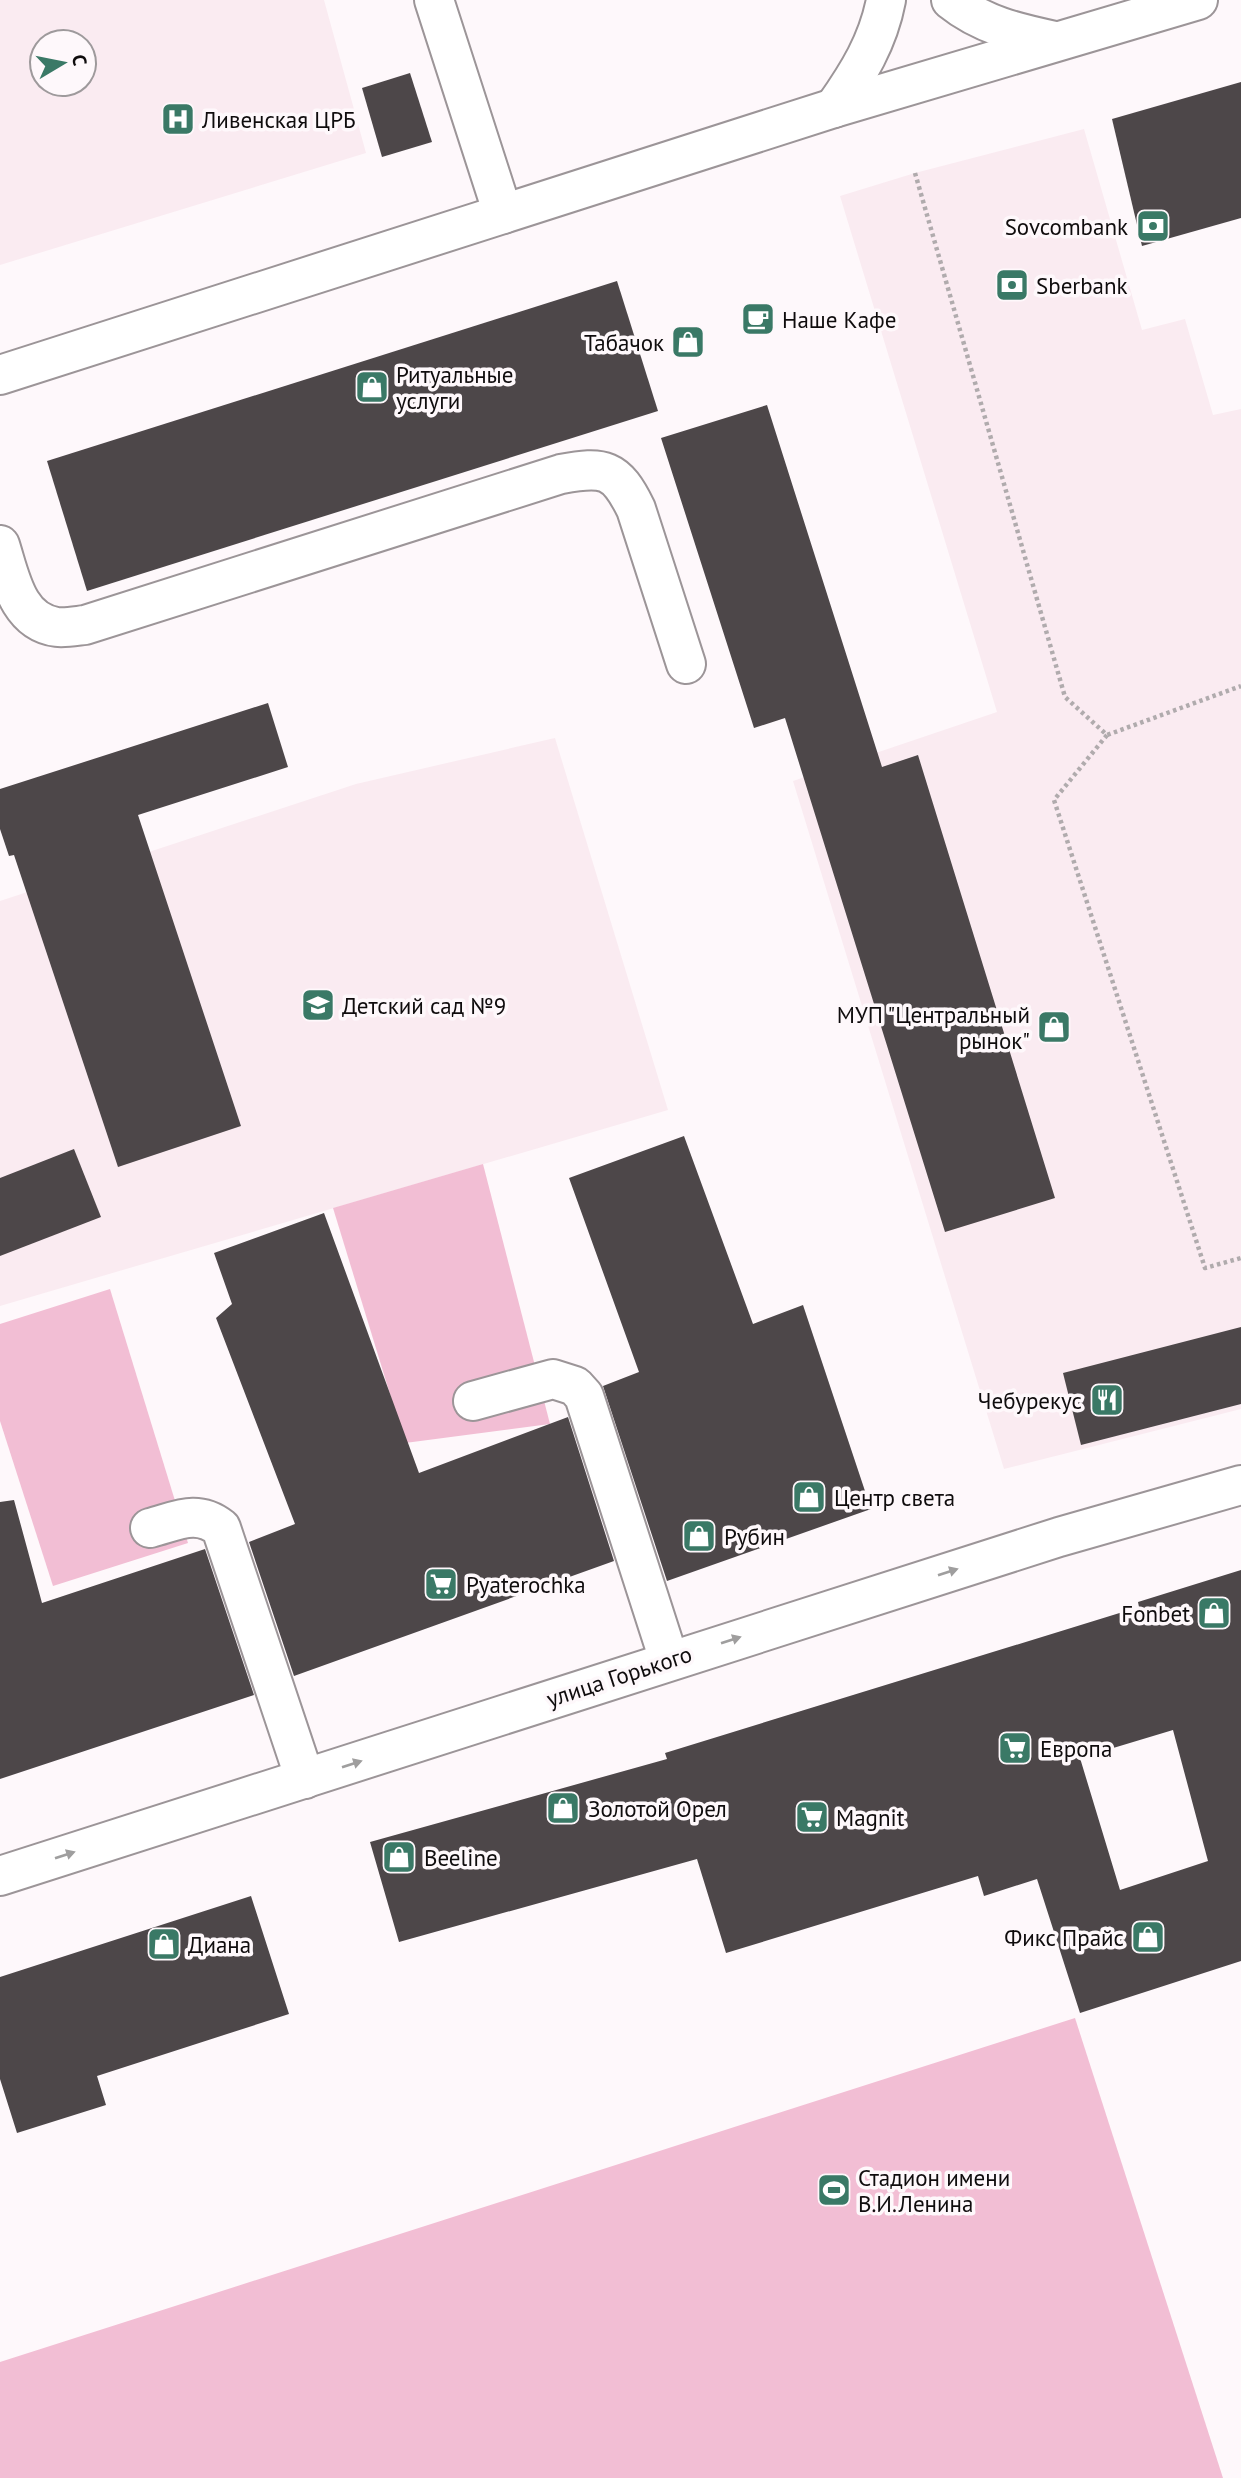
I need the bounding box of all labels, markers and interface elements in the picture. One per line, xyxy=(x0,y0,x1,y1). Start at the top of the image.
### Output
north arrow xyxy=(28,28,98,98)
text: С xyxy=(67,53,93,68)
hospital icon: Ливенская ЦРБ xyxy=(159,100,197,138)
place label: Ливенская ЦРБ xyxy=(201,105,356,134)
bank icon: Sovcombank xyxy=(1134,207,1172,245)
place label: Sovcombank xyxy=(1005,212,1128,241)
bank icon: Sberbank xyxy=(993,266,1031,304)
place label: Sberbank xyxy=(1036,271,1128,300)
cafe icon: Наше Кафе xyxy=(739,300,777,338)
place label: Наше Кафе xyxy=(782,305,896,334)
shop icon: Табачок xyxy=(669,323,707,361)
place label: Табачок xyxy=(584,328,664,357)
place label: Ритуальные услуги xyxy=(396,360,513,415)
shop icon: Ритуальные услуги xyxy=(353,368,391,406)
school or university icon: Детский сад №9 xyxy=(299,986,337,1024)
place label: Детский сад №9 xyxy=(342,991,506,1020)
place label: МУП "Центральный рынок" xyxy=(837,1000,1030,1055)
shop icon: МУП "Центральный рынок" xyxy=(1035,1008,1073,1046)
restaurant icon: Чебурекус xyxy=(1088,1381,1126,1419)
place label: Чебурекус xyxy=(978,1386,1082,1415)
shop icon: Центр света xyxy=(790,1478,828,1516)
place label: Центр света xyxy=(834,1483,955,1512)
shop icon: Рубин xyxy=(680,1517,718,1555)
place label: Рубин xyxy=(724,1522,785,1551)
supermarket icon: Pyaterochka xyxy=(422,1565,460,1603)
one-way arrow xyxy=(938,1566,959,1577)
place label: Pyaterochka xyxy=(466,1570,586,1599)
shop icon: Fonbet xyxy=(1195,1594,1233,1632)
place label: Fonbet xyxy=(1121,1599,1190,1628)
one-way arrow xyxy=(721,1635,742,1645)
street label: улица Горького xyxy=(543,1639,695,1713)
supermarket icon: Европа xyxy=(996,1729,1034,1767)
place label: Европа xyxy=(1040,1734,1112,1763)
one-way arrow xyxy=(342,1758,363,1769)
shop icon: Золотой Орел xyxy=(544,1789,582,1827)
place label: Золотой Орел xyxy=(588,1794,727,1823)
supermarket icon: Magnit xyxy=(793,1798,831,1836)
place label: Magnit xyxy=(836,1803,905,1832)
shop icon: Beeline xyxy=(380,1838,418,1876)
place label: Beeline xyxy=(424,1843,498,1872)
one-way arrow xyxy=(55,1849,76,1860)
shop icon: Фикс Прайс xyxy=(1129,1918,1167,1956)
place label: Фикс Прайс xyxy=(1004,1923,1124,1952)
shop icon: Диана xyxy=(145,1925,183,1963)
place label: Диана xyxy=(188,1930,251,1959)
place label: Стадион имени В.И.Ленина xyxy=(858,2163,1010,2218)
sports icon: Стадион имени В.И.Ленина xyxy=(815,2171,853,2209)

